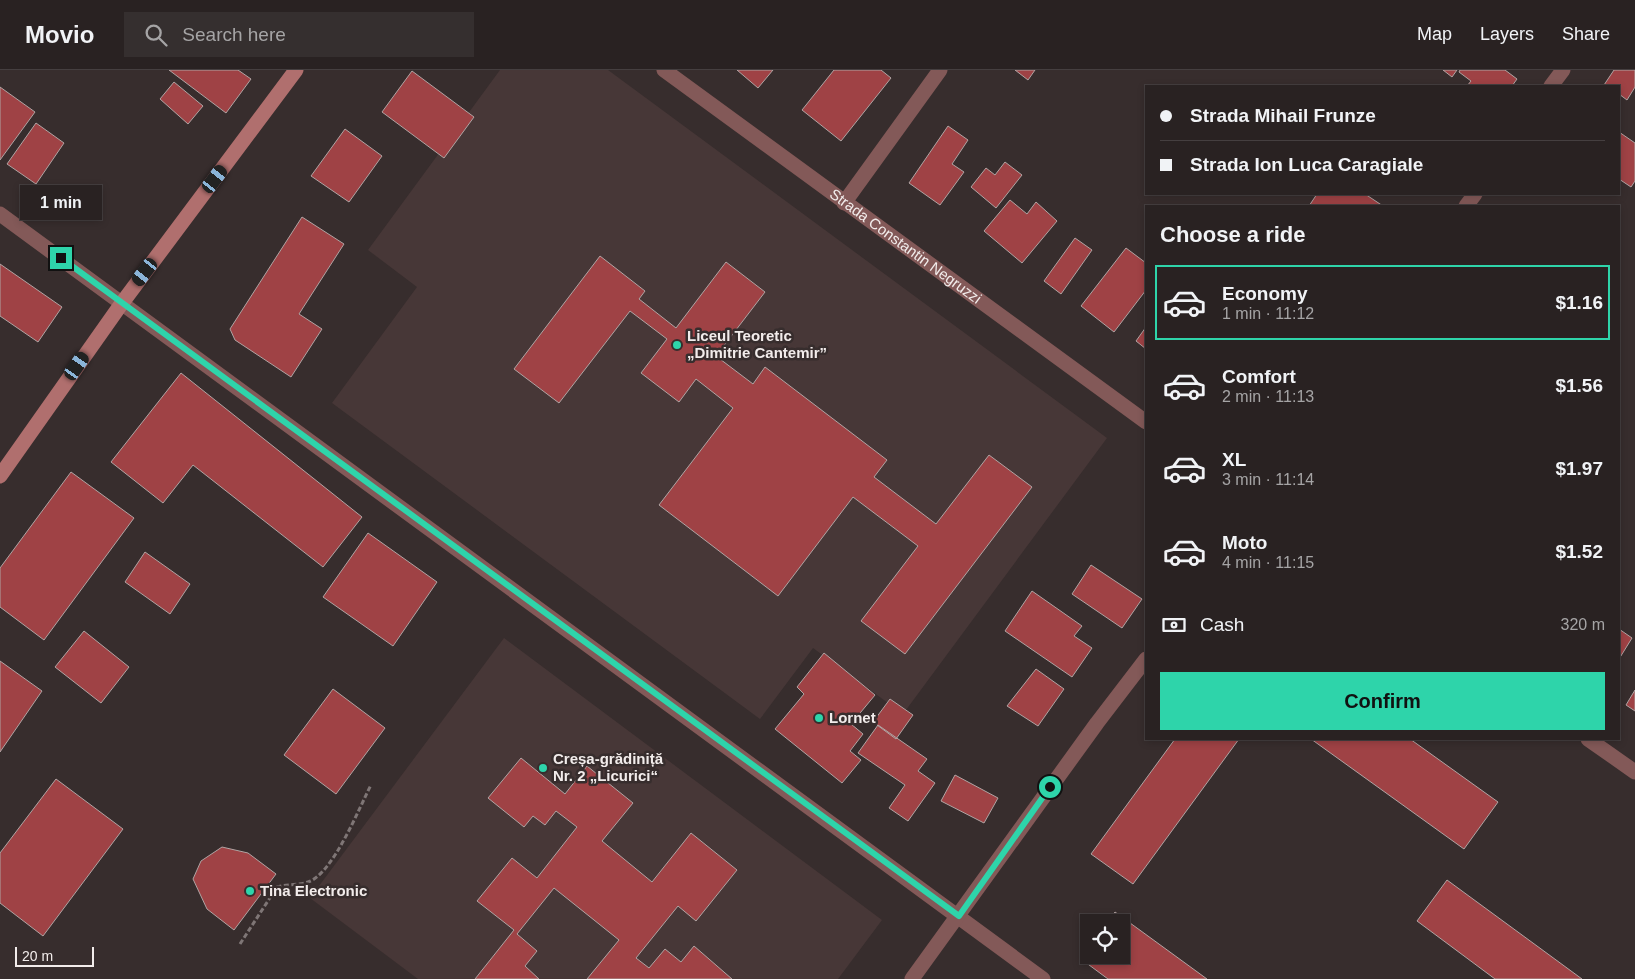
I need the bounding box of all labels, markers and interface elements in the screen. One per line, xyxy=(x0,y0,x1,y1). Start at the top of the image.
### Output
search box xyxy=(124,12,474,57)
text: Movio xyxy=(25,21,94,48)
icon: search xyxy=(142,21,170,49)
text: Search here xyxy=(182,24,286,45)
text: Map xyxy=(1417,24,1452,44)
text: Layers xyxy=(1480,24,1534,44)
text: Share xyxy=(1562,24,1610,44)
text: Strada Mihail Frunze xyxy=(1190,105,1376,126)
text: Strada Ion Luca Caragiale xyxy=(1190,154,1423,175)
car xyxy=(199,163,230,195)
street label: Strada Constantin Negruzzi xyxy=(827,185,985,307)
callout: 1 min xyxy=(20,186,102,220)
text: 1 min xyxy=(40,194,82,211)
text: Choose a ride xyxy=(1160,222,1305,247)
route end xyxy=(50,247,72,269)
car xyxy=(129,256,160,288)
icon: car xyxy=(1162,280,1207,325)
text: Economy xyxy=(1222,283,1308,304)
text: $1.16 xyxy=(1555,292,1603,313)
text: 1 min · 11:12 xyxy=(1222,305,1314,322)
place label: Liceul Teoretic „Dimitrie Cantemir” xyxy=(687,327,827,361)
marker: Liceul Teoretic „Dimitrie Cantemir” xyxy=(671,339,683,351)
car xyxy=(62,349,91,383)
icon: car xyxy=(1162,363,1207,408)
text: Comfort xyxy=(1222,366,1296,387)
text: $1.56 xyxy=(1555,375,1603,396)
text: 2 min · 11:13 xyxy=(1222,388,1314,405)
icon: car xyxy=(1162,446,1207,491)
text: XL xyxy=(1222,449,1246,470)
text: $1.97 xyxy=(1555,458,1603,479)
text: 3 min · 11:14 xyxy=(1222,471,1314,488)
icon: car xyxy=(1162,529,1207,574)
text: Moto xyxy=(1222,532,1267,553)
text: $1.52 xyxy=(1555,541,1603,562)
text: 4 min · 11:15 xyxy=(1222,554,1314,571)
icon: cash xyxy=(1160,611,1188,639)
text: Cash xyxy=(1200,614,1244,635)
text: 320 m xyxy=(1561,616,1605,633)
button: Confirm xyxy=(1160,672,1605,730)
place label: Lornet xyxy=(829,709,876,726)
marker: Lornet xyxy=(813,712,825,724)
place label: Creșa-grădiniță Nr. 2 „Licurici“ xyxy=(553,750,664,784)
marker: Creșa-grădiniță Nr. 2 „Licurici“ xyxy=(537,762,549,774)
route start xyxy=(1039,776,1061,798)
place label: Tina Electronic xyxy=(260,882,367,899)
marker: Tina Electronic xyxy=(244,885,256,897)
map controls xyxy=(1080,914,1130,964)
button: locate xyxy=(1080,914,1130,964)
scale bar xyxy=(15,944,94,967)
text: 20 m xyxy=(22,948,53,964)

